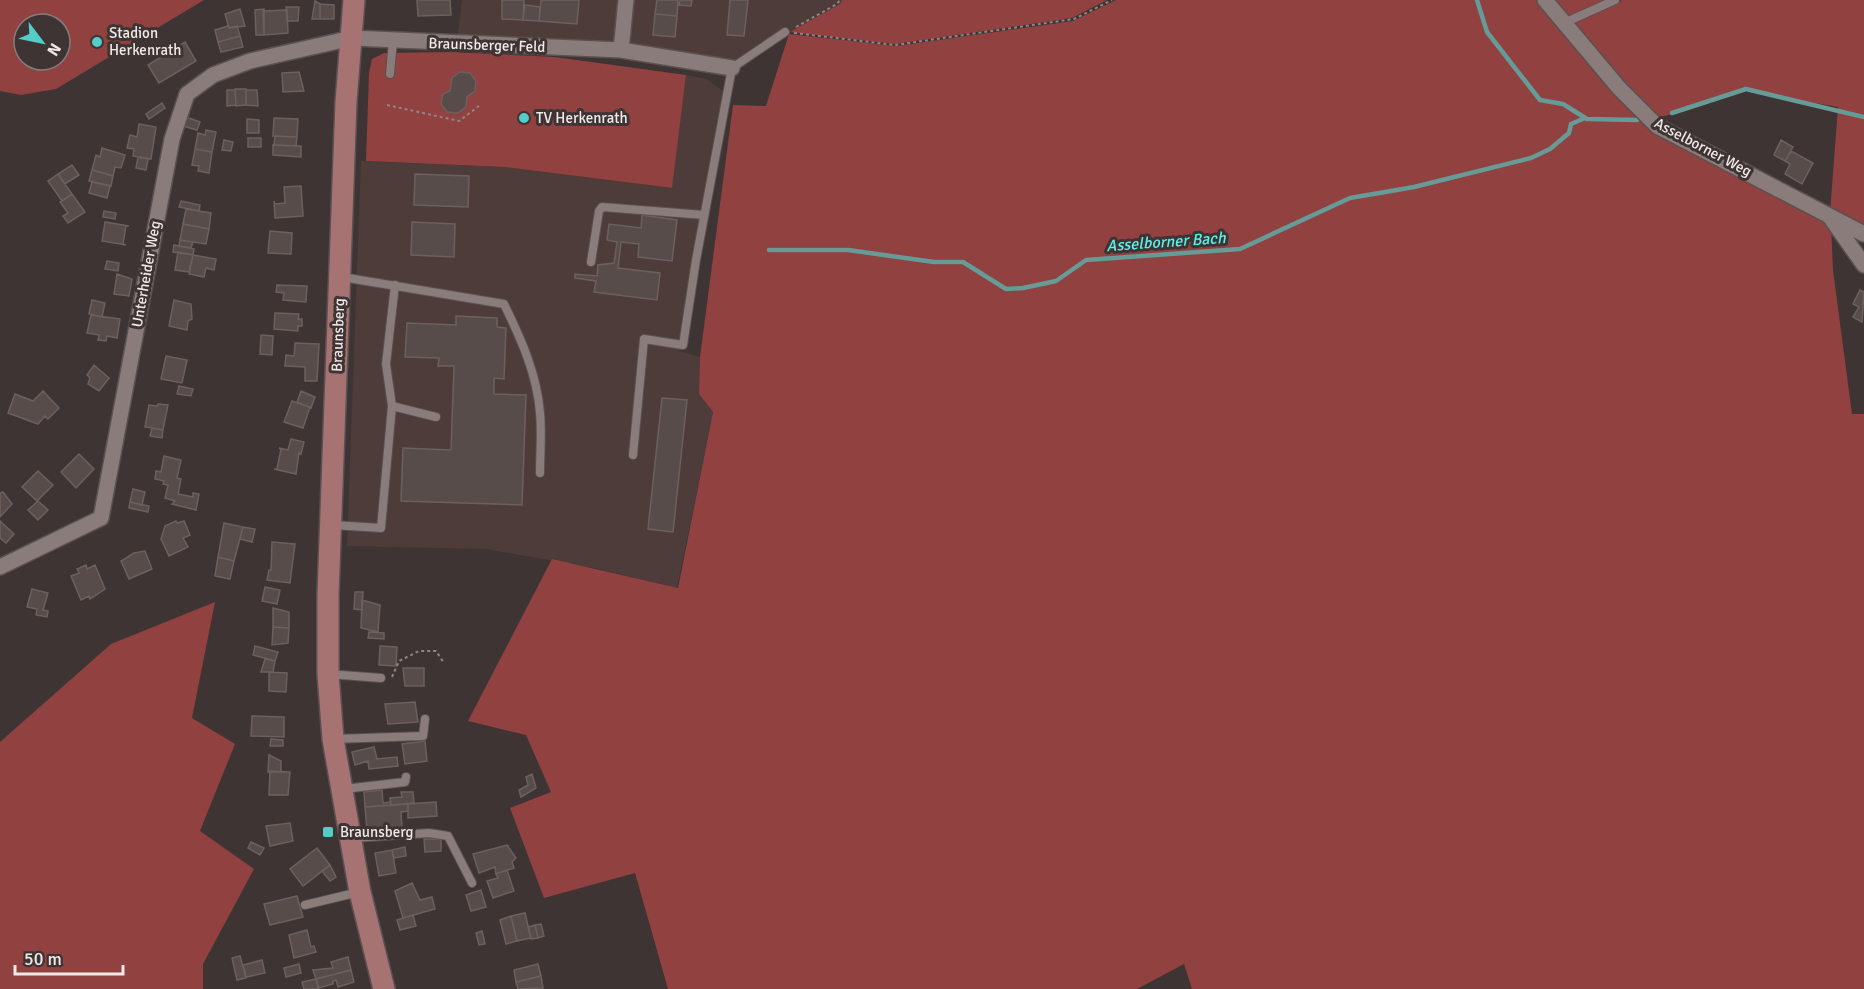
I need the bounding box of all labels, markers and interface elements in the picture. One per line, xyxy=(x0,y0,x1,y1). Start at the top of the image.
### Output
north arrow xyxy=(12,12,72,72)
place label: Stadion Herkenrath xyxy=(109,24,181,59)
street label: Braunsberger Feld xyxy=(428,34,546,56)
marker: Stadion Herkenrath xyxy=(90,35,104,49)
text: N xyxy=(42,39,65,59)
place label: TV Herkenrath xyxy=(536,109,628,127)
marker: TV Herkenrath xyxy=(517,111,531,125)
street label: Asselborner Weg xyxy=(1651,114,1755,180)
street label: Unterheider Weg xyxy=(128,219,164,329)
water label: Asselborner Bach xyxy=(1106,228,1227,256)
street label: Braunsberg xyxy=(328,298,348,372)
place label: Braunsberg xyxy=(340,823,414,841)
marker: Braunsberg xyxy=(321,825,335,839)
scale bar xyxy=(15,938,123,976)
text: 50 m xyxy=(24,948,62,970)

